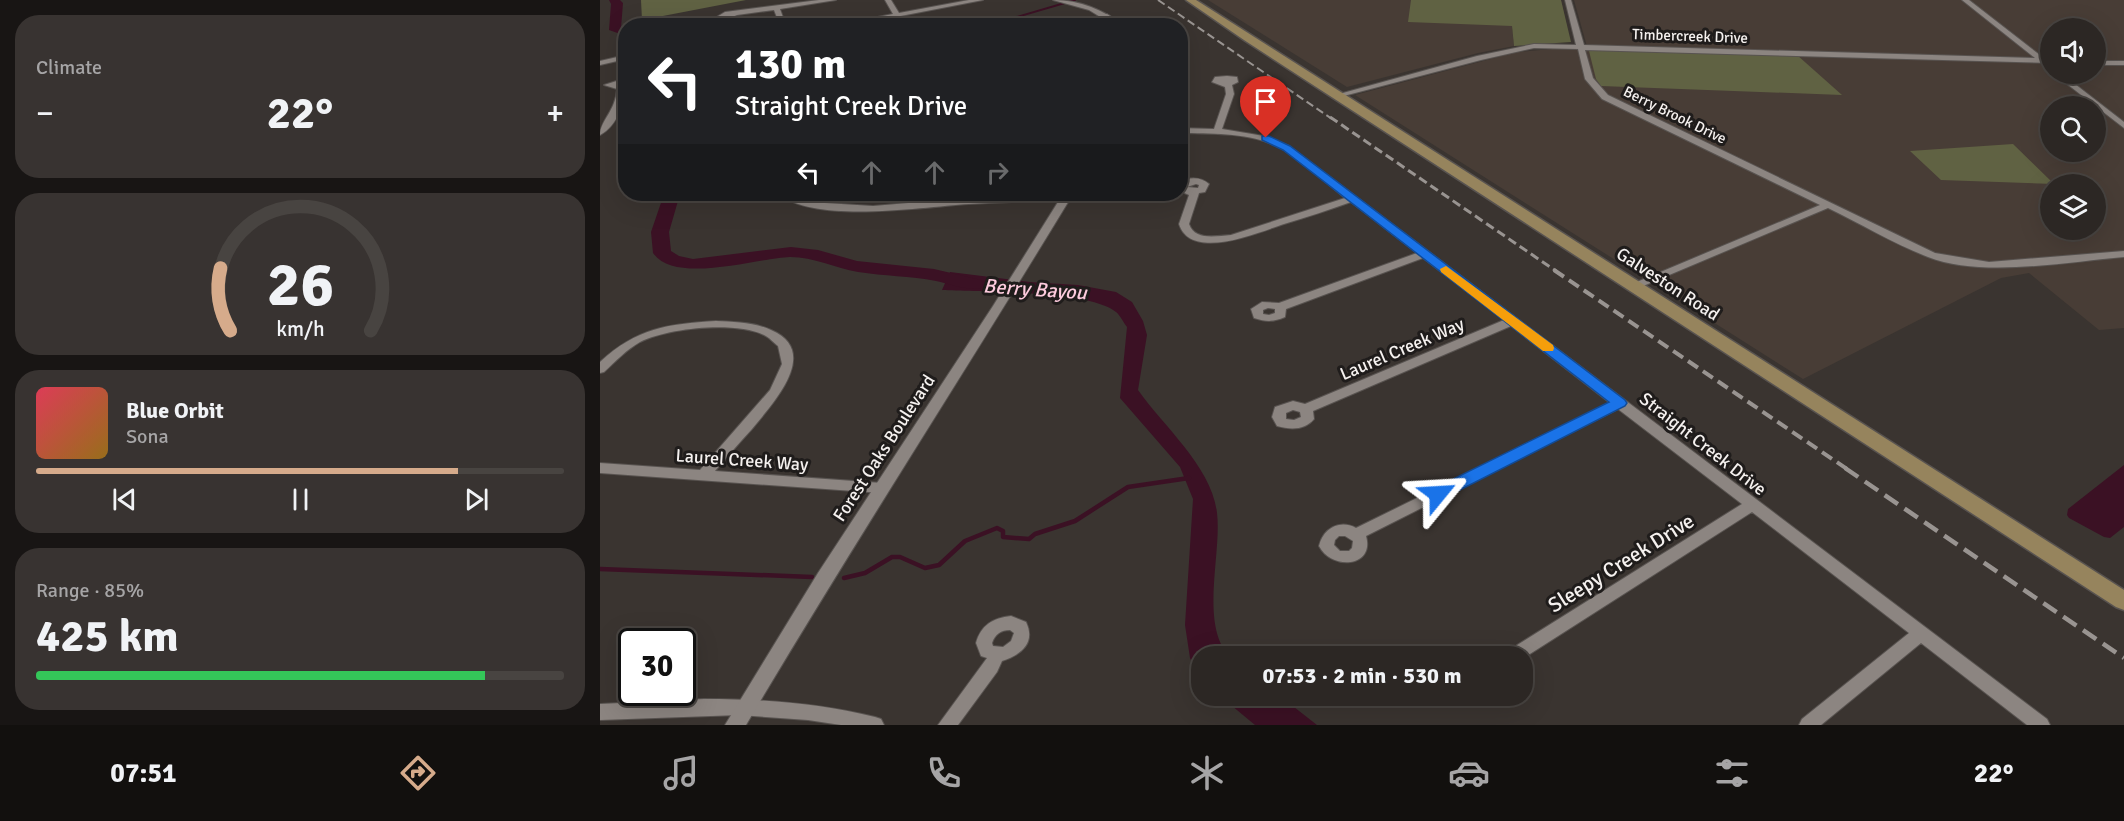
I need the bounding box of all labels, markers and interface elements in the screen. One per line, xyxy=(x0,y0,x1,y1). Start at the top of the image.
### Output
map controls xyxy=(2040,18,2106,240)
button: sound xyxy=(2040,18,2106,84)
street label: Timbercreek Drive xyxy=(1632,25,1748,47)
text: 130 m xyxy=(735,39,846,90)
icon: left xyxy=(636,42,714,120)
text: Climate xyxy=(36,55,102,80)
pin xyxy=(1240,76,1291,138)
street label: Berry Brook Drive xyxy=(1621,82,1729,148)
icon: arrive xyxy=(1249,85,1282,118)
text: 22° xyxy=(267,86,333,141)
text: Straight Creek Drive xyxy=(735,90,967,123)
text: − xyxy=(36,93,54,134)
text: + xyxy=(546,93,564,134)
button: search xyxy=(2040,96,2106,162)
icon: left xyxy=(792,156,825,189)
icon: ahead xyxy=(855,156,888,189)
icon: ahead xyxy=(918,156,951,189)
icon: right xyxy=(981,156,1014,189)
button: layers xyxy=(2040,174,2106,240)
street label: Galveston Road xyxy=(1612,243,1724,325)
text: 26 xyxy=(266,246,334,323)
water label: Berry Bayou xyxy=(982,273,1089,306)
street label: Laurel Creek Way xyxy=(1337,313,1468,385)
text: km/h xyxy=(276,316,324,342)
street label: Forest Oaks Boulevard xyxy=(828,370,940,526)
street label: Straight Creek Drive xyxy=(1635,388,1771,500)
text: Blue Orbit xyxy=(126,397,224,424)
text: Sona xyxy=(126,424,169,449)
street label: Laurel Creek Way xyxy=(675,444,810,476)
position arrow xyxy=(1406,462,1470,526)
icon: previous xyxy=(108,483,141,516)
icon: pause xyxy=(284,483,317,516)
icon: next xyxy=(460,483,493,516)
street label: Sleepy Creek Drive xyxy=(1543,508,1699,618)
text: Range · 85% xyxy=(36,578,144,603)
text: 425 km xyxy=(36,609,179,664)
speed limit sign: 30 xyxy=(618,628,696,706)
text: 07:53 · 2 min · 530 m xyxy=(1262,662,1462,689)
icon: directions xyxy=(397,752,439,794)
icon: music xyxy=(660,752,702,794)
icon: phone xyxy=(923,752,965,794)
icon: climate xyxy=(1186,752,1228,794)
icon: car xyxy=(1448,752,1490,794)
icon: filters xyxy=(1711,752,1753,794)
text: 07:51 xyxy=(110,757,177,790)
text: 22° xyxy=(1974,757,2014,790)

